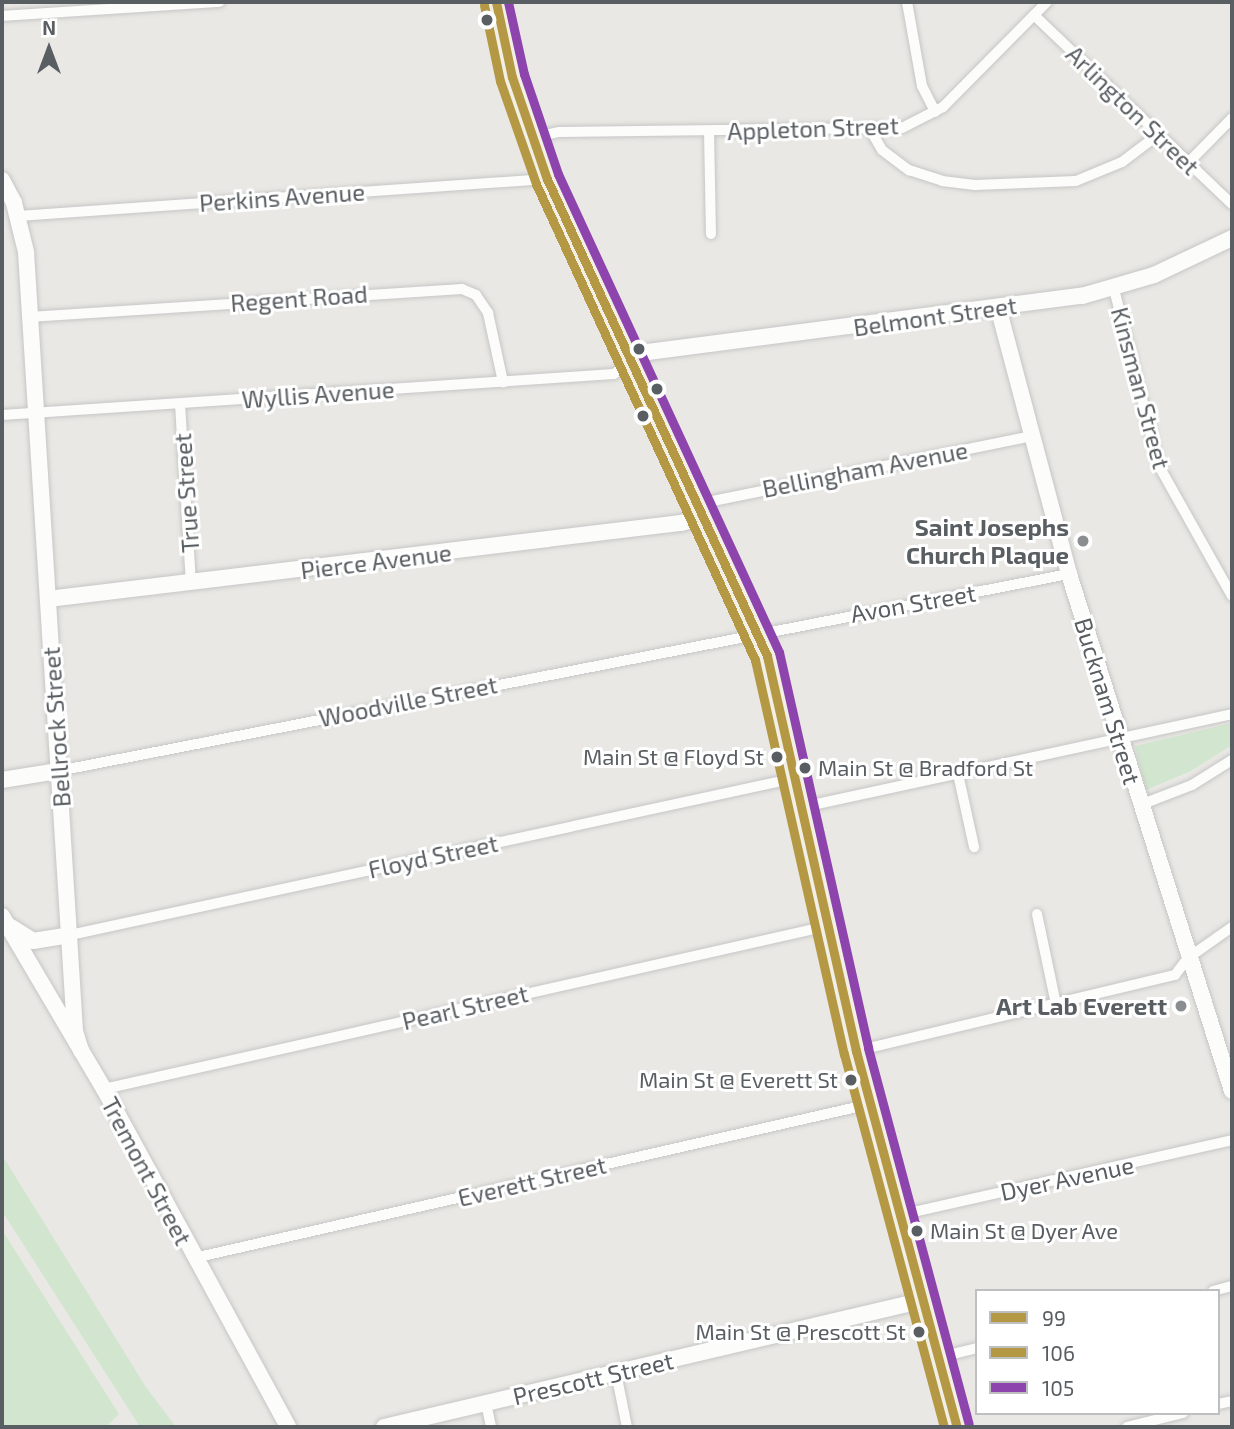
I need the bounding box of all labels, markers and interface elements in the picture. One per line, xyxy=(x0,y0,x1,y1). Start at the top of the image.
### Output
unlabelled marker xyxy=(480,13,494,27)
north arrow xyxy=(14,14,84,84)
text: N xyxy=(42,16,56,39)
street label: Arlington Street xyxy=(1061,39,1205,181)
street label: Appleton Street xyxy=(727,111,899,145)
street label: Perkins Avenue xyxy=(198,177,366,217)
street label: Regent Road xyxy=(229,279,369,317)
street label: Belmont Street xyxy=(851,290,1019,342)
street label: Kinsman Street xyxy=(1106,304,1176,472)
unlabelled marker xyxy=(632,342,646,356)
street label: Wyllis Avenue xyxy=(240,374,396,414)
unlabelled marker xyxy=(650,382,664,396)
unlabelled marker xyxy=(636,409,650,423)
street label: True Street xyxy=(167,432,205,554)
street label: Bellingham Avenue xyxy=(760,435,970,503)
place label: Saint Josephs Church Plaque xyxy=(906,513,1069,569)
marker: Saint Josephs Church Plaque xyxy=(1075,533,1091,549)
street label: Pierce Avenue xyxy=(299,537,453,585)
street label: Avon Street xyxy=(848,578,978,628)
street label: Bucknam Street xyxy=(1069,614,1147,788)
street label: Bellrock Street xyxy=(36,646,76,808)
street label: Woodville Street xyxy=(316,670,500,732)
place label: Main St @ Floyd St xyxy=(583,744,764,770)
marker: Main St @ Floyd St xyxy=(770,750,784,764)
place label: Main St @ Bradford St xyxy=(818,755,1033,781)
marker: Main St @ Bradford St xyxy=(798,761,812,775)
street label: Floyd Street xyxy=(365,828,501,884)
street label: Pearl Street xyxy=(399,978,531,1036)
place label: Art Lab Everett xyxy=(996,992,1167,1020)
marker: Art Lab Everett xyxy=(1173,998,1189,1014)
place label: Main St @ Everett St xyxy=(639,1067,838,1093)
marker: Main St @ Everett St xyxy=(844,1073,858,1087)
street label: Tremont Street xyxy=(96,1092,198,1250)
street label: Everett Street xyxy=(455,1150,609,1212)
street label: Dyer Avenue xyxy=(997,1150,1137,1206)
place label: Main St @ Dyer Ave xyxy=(930,1218,1119,1244)
marker: Main St @ Dyer Ave xyxy=(910,1224,924,1238)
legend xyxy=(975,1289,1220,1415)
text: 99 xyxy=(1042,1305,1066,1330)
place label: Main St @ Prescott St xyxy=(695,1319,906,1345)
marker: Main St @ Prescott St xyxy=(912,1325,926,1339)
text: 106 xyxy=(1042,1340,1075,1365)
street label: Prescott Street xyxy=(510,1346,676,1410)
text: 105 xyxy=(1042,1375,1074,1400)

